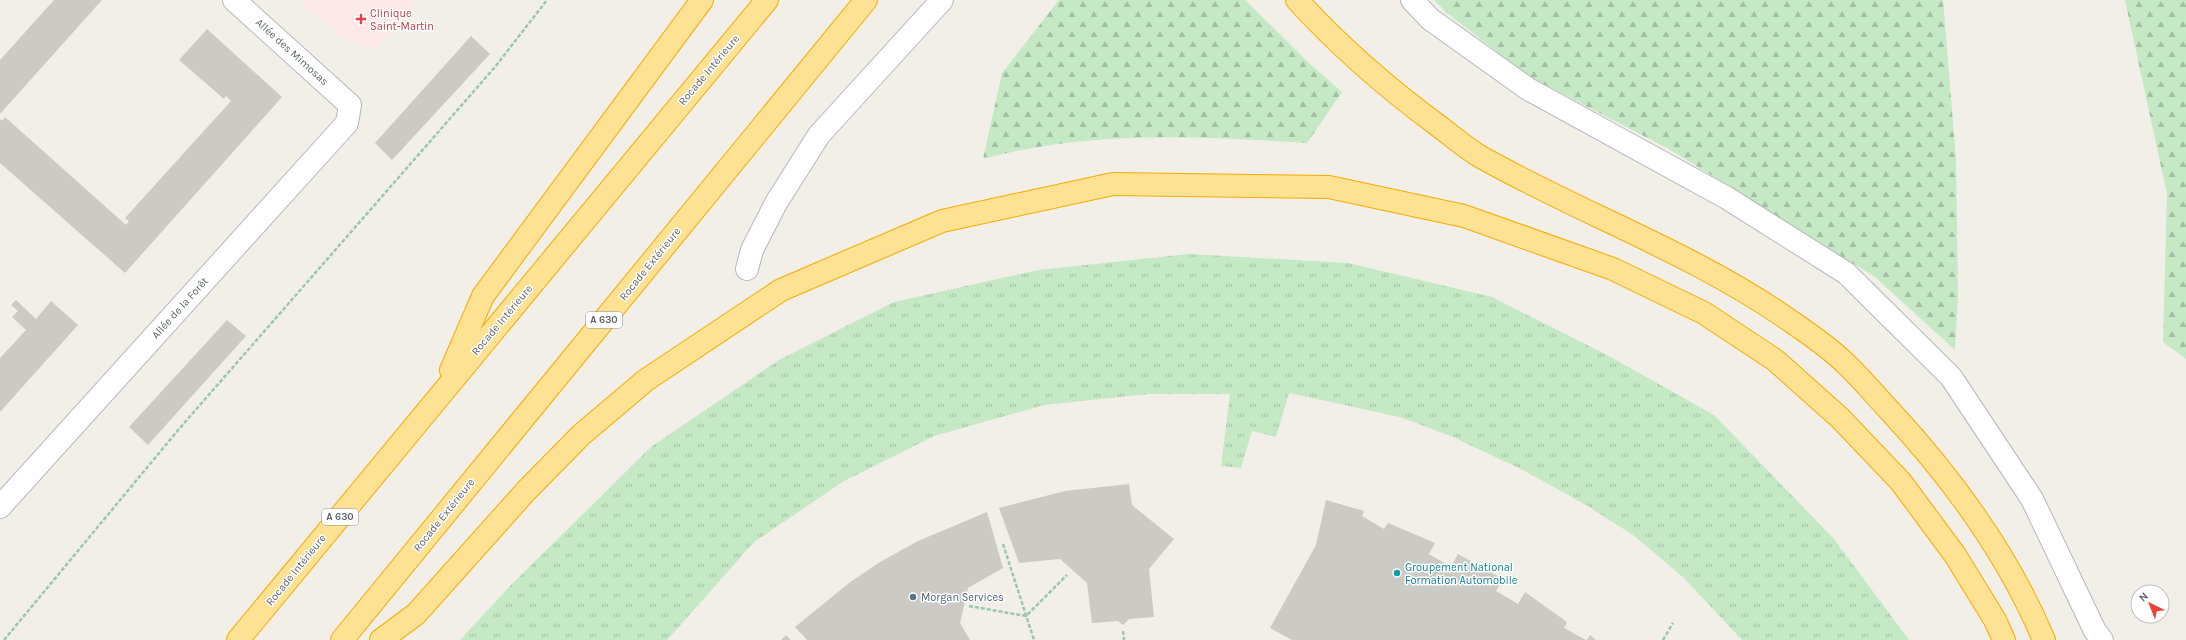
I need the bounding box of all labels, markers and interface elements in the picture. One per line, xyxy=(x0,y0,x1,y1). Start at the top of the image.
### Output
place label: Clinique Saint-Martin xyxy=(370,7,434,33)
marker: Clinique Saint-Martin xyxy=(355,13,367,25)
street label: Allée des Mimosas xyxy=(253,16,331,88)
street label: Rocade Intérieure xyxy=(676,32,742,108)
street label: Rocade Extérieure xyxy=(617,225,684,303)
street label: Allée de la Forêt xyxy=(149,275,211,341)
street label: Rocade Intérieure xyxy=(469,282,535,358)
road number: A 630 xyxy=(586,312,622,328)
street label: Rocade Extérieure xyxy=(411,476,478,554)
road number: A 630 xyxy=(322,509,358,525)
street label: Rocade Intérieure xyxy=(263,531,329,608)
place label: Groupement National Formation Automobile xyxy=(1405,561,1518,587)
marker: Groupement National Formation Automobile xyxy=(1392,568,1402,578)
north arrow xyxy=(2130,584,2170,624)
text: N xyxy=(2136,590,2151,604)
place label: Morgan Services xyxy=(921,591,1004,604)
marker: Morgan Services xyxy=(908,592,918,602)

